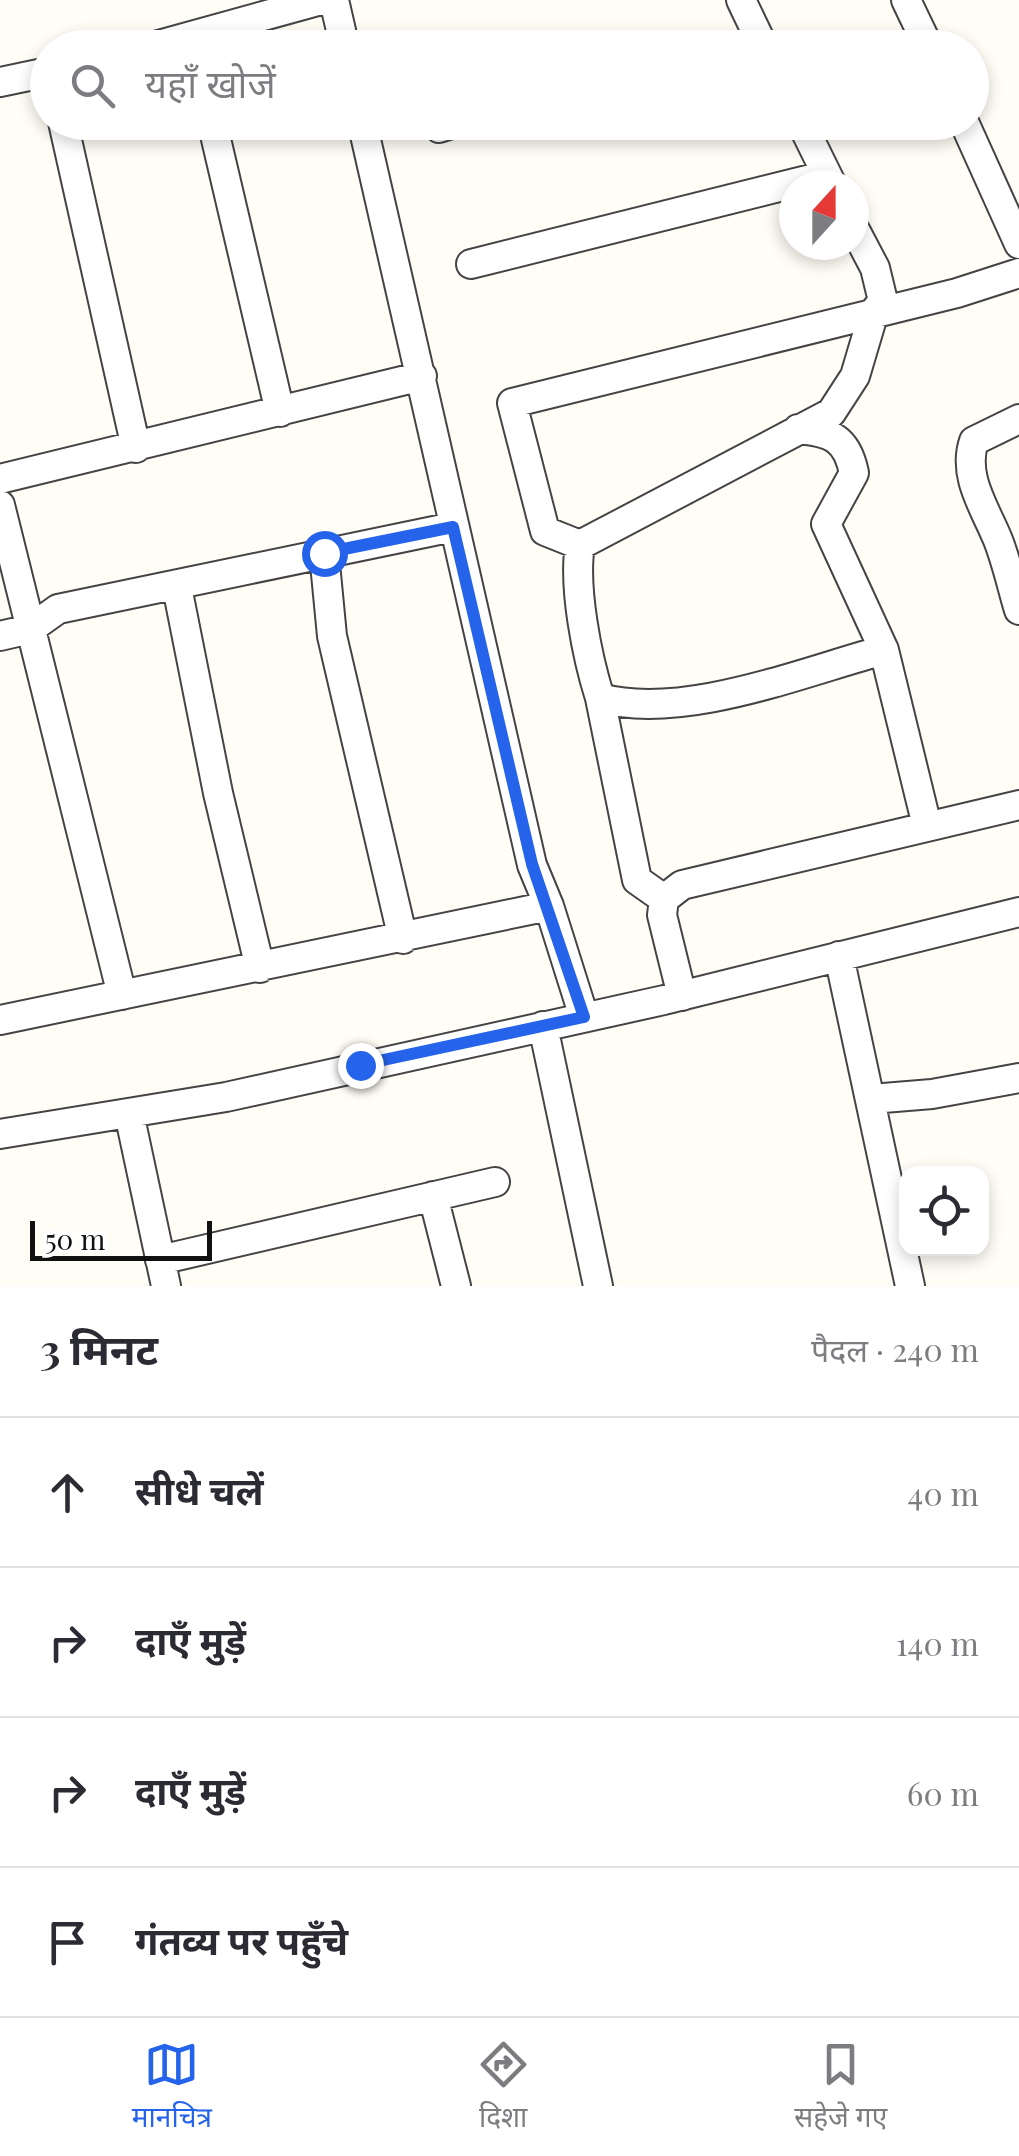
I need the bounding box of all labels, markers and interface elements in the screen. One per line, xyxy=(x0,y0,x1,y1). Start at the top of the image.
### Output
search box xyxy=(30,30,989,140)
text: यहाँ खोजें xyxy=(145,57,276,108)
icon: search xyxy=(65,58,120,113)
north arrow xyxy=(779,170,869,260)
route start xyxy=(302,531,348,577)
route end xyxy=(338,1043,384,1089)
map controls xyxy=(899,1166,989,1256)
button: locate xyxy=(899,1166,989,1256)
scale bar xyxy=(30,1216,212,1260)
text: 50 m xyxy=(45,1220,105,1257)
text: 3 मिनट xyxy=(40,1320,158,1376)
text: पैदल · 240 m xyxy=(811,1327,979,1370)
text: सीधे चलें xyxy=(135,1464,264,1515)
icon: ahead xyxy=(40,1465,95,1520)
text: 40 m xyxy=(908,1471,979,1514)
text: दाएँ मुड़ें xyxy=(135,1614,246,1665)
icon: right xyxy=(40,1615,95,1670)
text: 140 m xyxy=(896,1621,979,1664)
text: दाएँ मुड़ें xyxy=(135,1764,246,1815)
icon: right xyxy=(40,1765,95,1820)
text: 60 m xyxy=(907,1771,979,1814)
text: गंतव्य पर पहुँचे xyxy=(135,1914,348,1965)
icon: arrive xyxy=(40,1915,95,1970)
tab: मानचित्र xyxy=(132,2037,212,2138)
tab: दिशा xyxy=(476,2037,531,2138)
tab: सहेजे गए xyxy=(794,2037,887,2138)

